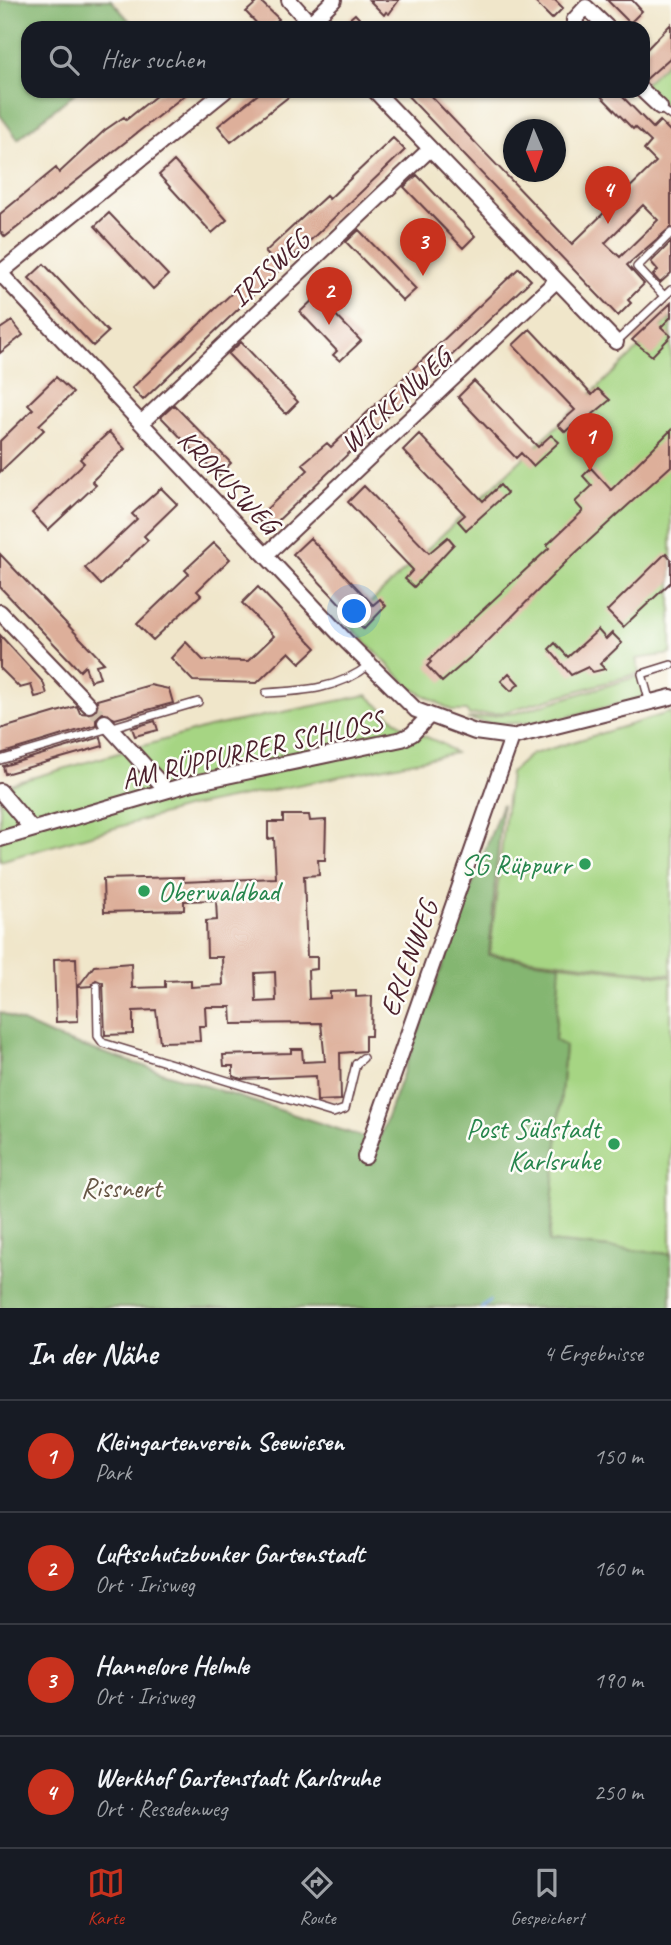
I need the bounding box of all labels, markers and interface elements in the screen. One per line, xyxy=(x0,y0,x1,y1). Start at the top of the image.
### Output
search box xyxy=(21,21,650,98)
icon: search xyxy=(45,41,83,79)
text: Hier suchen xyxy=(101,43,205,76)
north arrow xyxy=(503,119,566,182)
pin: 4 xyxy=(585,166,631,224)
pin: 3 xyxy=(400,218,446,276)
street label: IRISWEG xyxy=(222,220,319,314)
pin: 2 xyxy=(306,267,352,325)
street label: WICKENWEG xyxy=(333,338,461,460)
pin: 1 xyxy=(567,413,613,471)
street label: KROKUSWEG xyxy=(170,422,290,544)
your location xyxy=(337,594,371,628)
street label: AM RÜPPURRER SCHLOSS xyxy=(118,702,390,797)
place label: SG Rüppurr xyxy=(461,847,574,882)
marker: SG Rüppurr xyxy=(577,856,593,872)
place label: Oberwaldbad xyxy=(158,874,283,909)
marker: Oberwaldbad xyxy=(136,883,152,899)
street label: ERLENWEG xyxy=(371,893,447,1021)
place label: Post Südstadt Karlsruhe xyxy=(466,1111,603,1178)
marker: Post Südstadt Karlsruhe xyxy=(606,1136,622,1152)
park label: Rissnert xyxy=(81,1170,164,1205)
text: In der Nähe xyxy=(28,1335,157,1373)
text: 4 Ergebnisse xyxy=(543,1339,643,1368)
text: Kleingartenverein Seewiesen xyxy=(95,1425,344,1458)
text: 1 xyxy=(46,1442,56,1471)
text: 150 m xyxy=(594,1442,643,1471)
text: Park xyxy=(95,1458,131,1487)
text: Luftschutzbunker Gartenstadt xyxy=(95,1537,364,1570)
text: 2 xyxy=(46,1554,56,1583)
text: 160 m xyxy=(594,1554,643,1583)
text: Ort · Irisweg xyxy=(95,1570,195,1599)
text: Hannelore Helmle xyxy=(95,1649,249,1682)
text: 3 xyxy=(46,1666,56,1695)
text: 190 m xyxy=(594,1666,643,1695)
text: Ort · Irisweg xyxy=(95,1682,195,1711)
text: Werkhof Gartenstadt Karlsruhe xyxy=(95,1761,379,1794)
text: 4 xyxy=(46,1778,56,1807)
text: 250 m xyxy=(594,1778,643,1807)
text: Ort · Resedenweg xyxy=(95,1794,227,1823)
tab: Karte xyxy=(87,1864,125,1930)
tab: Route xyxy=(298,1864,336,1930)
tab: Gespeichert xyxy=(510,1864,584,1930)

